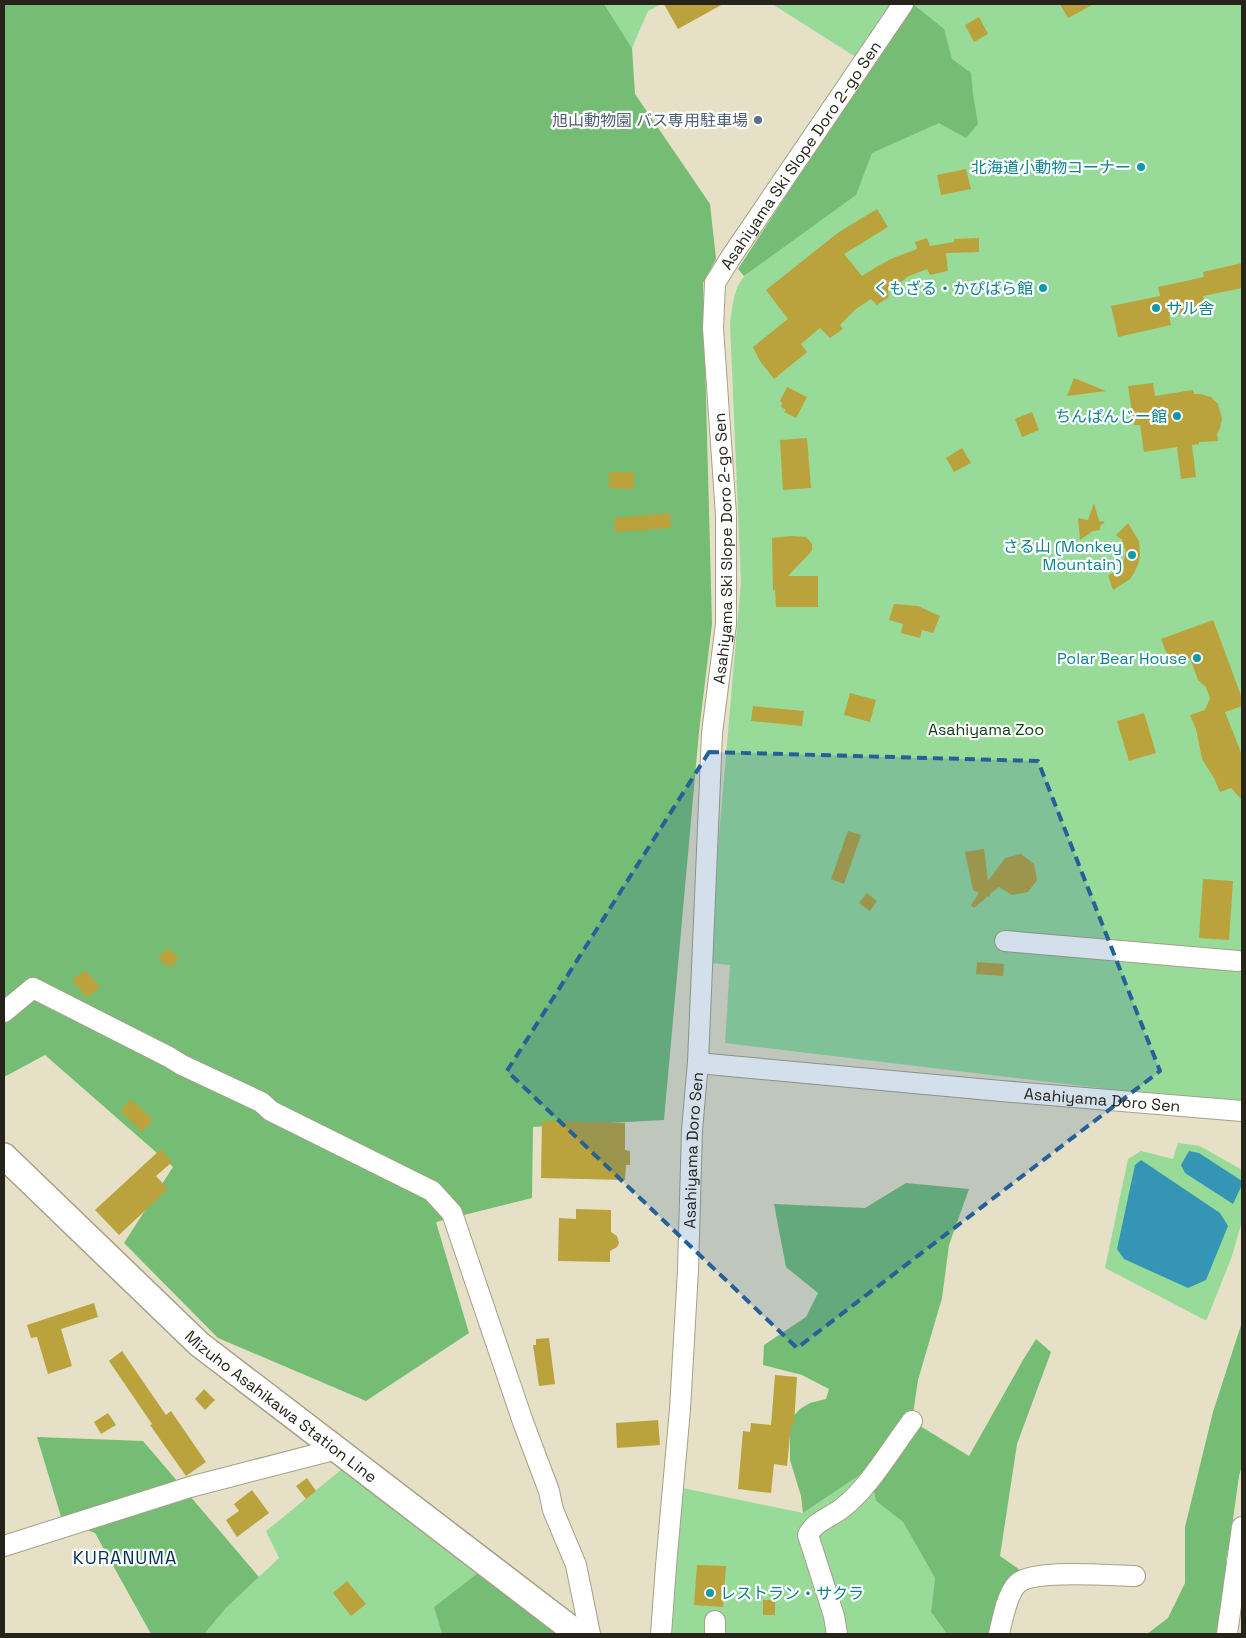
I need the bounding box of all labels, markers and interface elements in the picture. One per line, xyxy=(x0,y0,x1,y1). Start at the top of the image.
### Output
street label: Asahiyama Ski Slope Doro 2-go Sen xyxy=(715,37,886,273)
place label: 旭山動物園 バス専用駐車場 xyxy=(552,110,748,131)
marker: 旭山動物園 バス専用駐車場 xyxy=(752,114,764,126)
place label: 北海道小動物コーナー xyxy=(971,157,1131,178)
marker: 北海道小動物コーナー xyxy=(1135,161,1147,173)
place label: くもざる・かぴばら館 xyxy=(873,278,1033,299)
marker: くもざる・かぴばら館 xyxy=(1037,282,1049,294)
place label: サル舎 xyxy=(1166,298,1214,319)
marker: サル舎 xyxy=(1150,302,1162,314)
place label: ちんぱんじー館 xyxy=(1055,406,1167,427)
marker: ちんぱんじー館 xyxy=(1171,410,1183,422)
street label: Asahiyama Ski Slope Doro 2-go Sen xyxy=(708,412,737,685)
place label: さる山 (Monkey Mountain) xyxy=(1003,536,1122,575)
marker: さる山 (Monkey Mountain) xyxy=(1126,549,1138,561)
place label: Polar Bear House xyxy=(1057,648,1187,669)
marker: Polar Bear House xyxy=(1191,652,1203,664)
park label: Asahiyama Zoo xyxy=(928,719,1044,740)
street label: Asahiyama Doro Sen xyxy=(679,1071,708,1229)
street label: Asahiyama Doro Sen xyxy=(1023,1082,1181,1116)
street label: Mizuho Asahikawa Station Line xyxy=(181,1326,382,1487)
district label: KURANUMA xyxy=(73,1546,177,1569)
place label: レストラン・サクラ xyxy=(720,1583,864,1604)
marker: レストラン・サクラ xyxy=(704,1587,716,1599)

